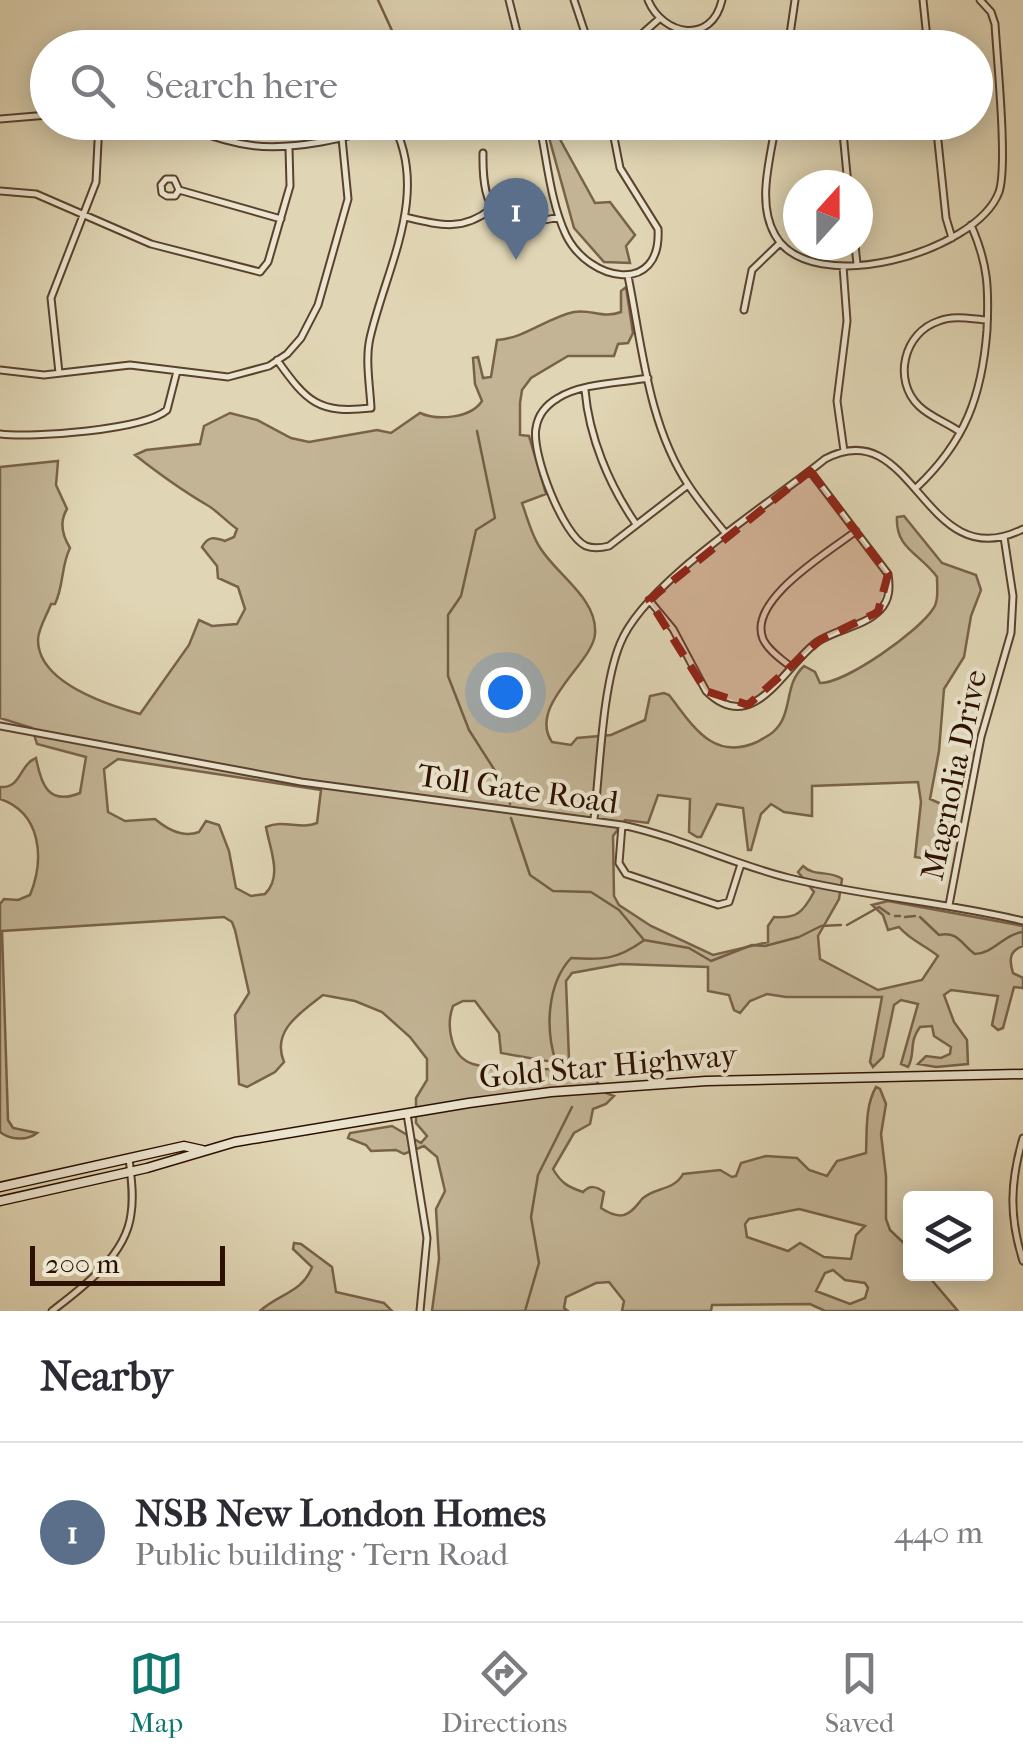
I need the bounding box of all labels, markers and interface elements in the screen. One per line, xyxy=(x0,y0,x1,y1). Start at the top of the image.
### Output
search box xyxy=(30,30,993,140)
icon: search xyxy=(65,58,120,113)
text: Search here xyxy=(145,63,338,108)
north arrow xyxy=(783,170,873,260)
pin: 1 xyxy=(484,178,548,260)
street label: Magnolia Drive xyxy=(914,666,994,883)
your location xyxy=(480,667,531,718)
street label: Toll Gate Road xyxy=(415,757,621,821)
street label: Gold Star Highway xyxy=(478,1036,739,1096)
map controls xyxy=(903,1191,993,1281)
button: layers xyxy=(903,1191,993,1281)
scale bar xyxy=(30,1241,225,1286)
text: 200 m xyxy=(45,1247,120,1280)
text: Nearby xyxy=(40,1352,172,1401)
text: NSB New London Homes xyxy=(135,1491,546,1536)
text: 1 xyxy=(67,1514,78,1551)
text: 440 m xyxy=(894,1514,983,1551)
text: Public building · Tern Road xyxy=(135,1536,508,1573)
tab: Map xyxy=(129,1646,184,1739)
tab: Directions xyxy=(441,1646,567,1739)
tab: Saved xyxy=(825,1646,894,1739)

